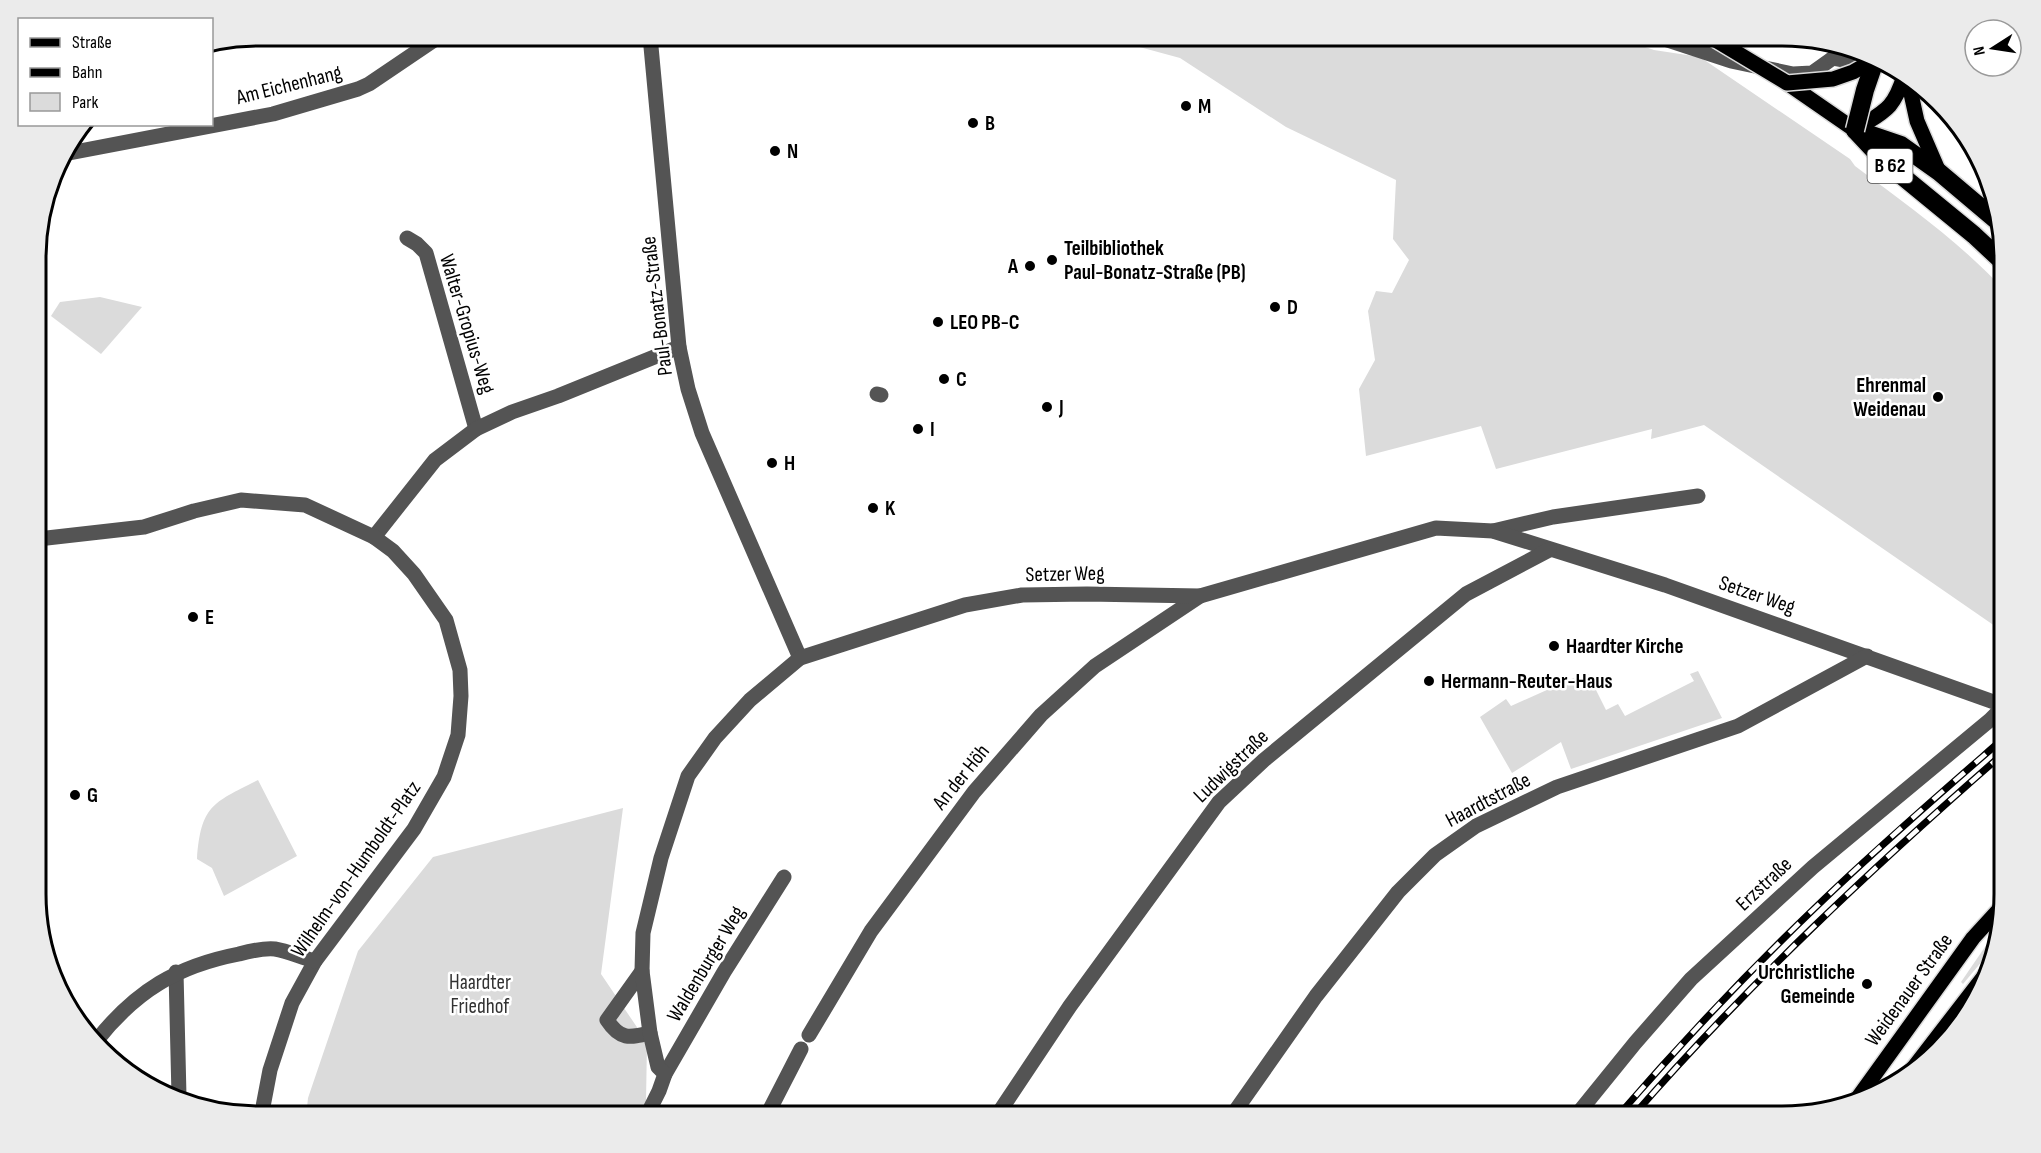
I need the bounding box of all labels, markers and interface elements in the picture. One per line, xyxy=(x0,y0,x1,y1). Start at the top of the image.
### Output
legend xyxy=(18,18,213,126)
north arrow xyxy=(1963,18,2023,78)
text: Straße xyxy=(72,32,112,53)
text: N xyxy=(1970,45,1990,57)
street label: Am Eichenhang xyxy=(233,60,344,110)
text: Bahn xyxy=(72,62,102,83)
text: Park xyxy=(72,92,98,113)
place label: M xyxy=(1198,94,1211,119)
marker: M xyxy=(1179,99,1193,113)
place label: B xyxy=(985,111,995,136)
marker: B xyxy=(966,116,980,130)
place label: N xyxy=(787,139,798,164)
marker: N xyxy=(768,144,782,158)
road number: B 62 xyxy=(1868,149,1912,183)
street label: Paul-Bonatz-Straße xyxy=(636,235,678,377)
place label: Teilbibliothek Paul-Bonatz-Straße (PB) xyxy=(1064,236,1246,285)
street label: Walter-Gropius-Weg xyxy=(434,251,500,397)
marker: Teilbibliothek Paul-Bonatz-Straße (PB) xyxy=(1045,253,1059,267)
place label: A xyxy=(1007,254,1019,279)
marker: A xyxy=(1023,259,1037,273)
place label: D xyxy=(1287,295,1298,320)
marker: D xyxy=(1268,300,1282,314)
place label: LEO PB-C xyxy=(950,310,1020,335)
marker: LEO PB-C xyxy=(931,315,945,329)
place label: C xyxy=(956,367,967,392)
marker: C xyxy=(937,372,951,386)
place label: Ehrenmal Weidenau xyxy=(1853,373,1926,422)
marker: Ehrenmal Weidenau xyxy=(1931,390,1945,404)
place label: J xyxy=(1058,395,1064,420)
marker: J xyxy=(1040,400,1054,414)
place label: I xyxy=(930,417,935,442)
marker: I xyxy=(911,422,925,436)
place label: H xyxy=(784,451,795,476)
marker: H xyxy=(765,456,779,470)
place label: K xyxy=(885,496,896,521)
marker: K xyxy=(866,501,880,515)
street label: Setzer Weg xyxy=(1025,561,1105,587)
street label: Setzer Weg xyxy=(1716,570,1798,620)
place label: E xyxy=(205,605,214,630)
marker: E xyxy=(186,610,200,624)
place label: Haardter Kirche xyxy=(1566,634,1683,659)
marker: Haardter Kirche xyxy=(1547,639,1561,653)
place label: Hermann-Reuter-Haus xyxy=(1441,669,1613,694)
marker: Hermann-Reuter-Haus xyxy=(1422,674,1436,688)
street label: Ludwigstraße xyxy=(1188,724,1274,808)
street label: An der Höh xyxy=(927,739,995,815)
street label: Haardtstraße xyxy=(1441,767,1535,833)
street label: Wilhelm-von-Humboldt-Platz xyxy=(286,776,427,962)
place label: G xyxy=(87,783,98,808)
marker: G xyxy=(68,788,82,802)
street label: Erzstraße xyxy=(1731,852,1797,916)
street label: Waldenburger Weg xyxy=(662,902,750,1026)
street label: Weidenauer Straße xyxy=(1860,929,1958,1051)
place label: Urchristliche Gemeinde xyxy=(1758,960,1855,1009)
park label: Haardter Friedhof xyxy=(449,970,511,1019)
marker: Urchristliche Gemeinde xyxy=(1860,977,1874,991)

